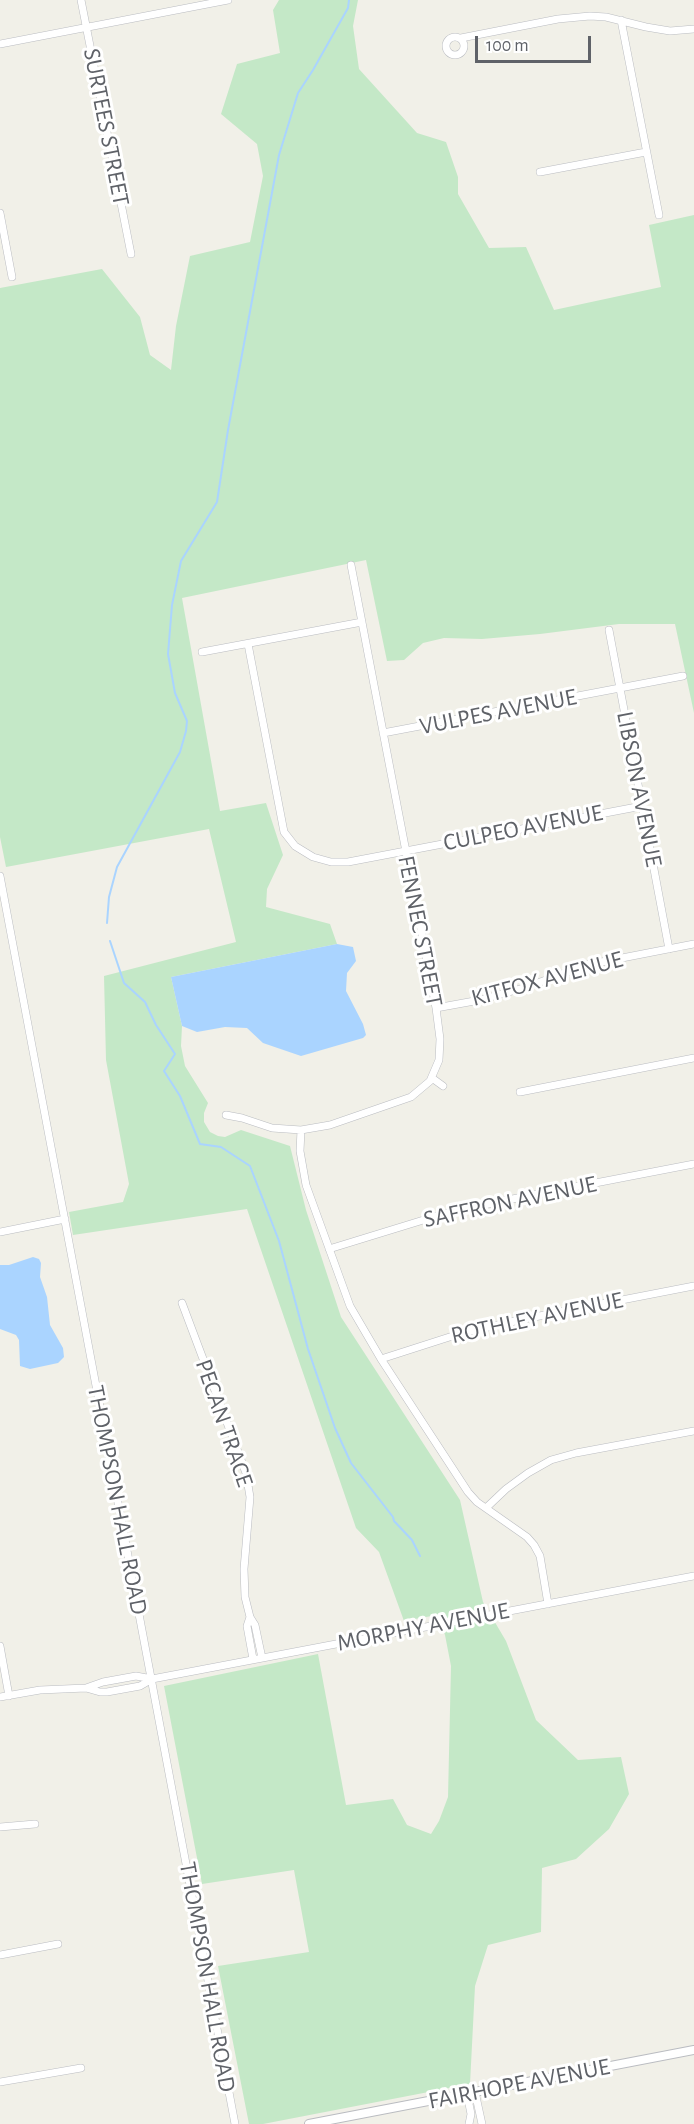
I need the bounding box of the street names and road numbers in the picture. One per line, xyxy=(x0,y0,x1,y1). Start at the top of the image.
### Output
street label: SURTEES STREET xyxy=(77,46,135,208)
street label: VULPES AVENUE xyxy=(417,683,579,741)
street label: LIBSON AVENUE xyxy=(610,709,668,869)
street label: CULPEO AVENUE xyxy=(441,798,605,858)
street label: FENNEC STREET xyxy=(391,853,449,1009)
street label: KITFOX AVENUE xyxy=(468,945,626,1013)
street label: SAFFRON AVENUE xyxy=(421,1170,599,1234)
street label: ROTHLEY AVENUE xyxy=(448,1286,626,1350)
street label: PECAN TRACE xyxy=(189,1355,259,1491)
street label: THOMPSON HALL ROAD xyxy=(81,1383,153,1617)
street label: MORPHY AVENUE xyxy=(335,1596,511,1658)
street label: THOMPSON HALL ROAD xyxy=(173,1860,241,2094)
street label: FAIRHOPE AVENUE xyxy=(426,2052,612,2116)

